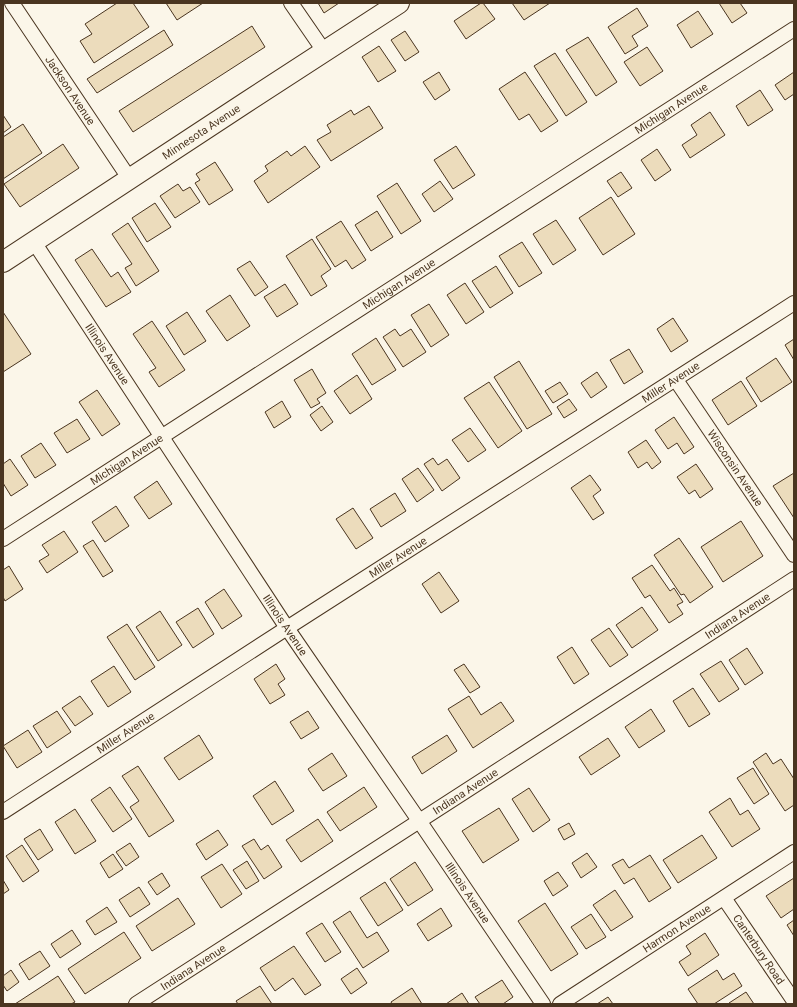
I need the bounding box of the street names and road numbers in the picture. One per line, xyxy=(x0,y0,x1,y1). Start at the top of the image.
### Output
street label: Jackson Avenue xyxy=(42,54,98,128)
street label: Michigan Avenue xyxy=(633,80,710,137)
street label: Minnesota Avenue xyxy=(160,102,243,163)
street label: Michigan Avenue xyxy=(360,256,438,312)
street label: Illinois Avenue xyxy=(82,321,132,388)
street label: Miller Avenue xyxy=(640,359,702,406)
street label: Wisconsin Avenue xyxy=(704,427,765,509)
street label: Michigan Avenue xyxy=(88,432,166,488)
street label: Miller Avenue xyxy=(367,534,429,581)
street label: Indiana Avenue xyxy=(703,590,773,642)
street label: Illinois Avenue xyxy=(260,592,310,658)
street label: Miller Avenue xyxy=(95,710,157,756)
street label: Indiana Avenue xyxy=(431,766,501,817)
street label: Illinois Avenue xyxy=(442,860,493,926)
street label: Harmon Avenue xyxy=(640,902,713,955)
street label: Canterbury Road xyxy=(730,912,787,987)
street label: Indiana Avenue xyxy=(158,942,228,993)

